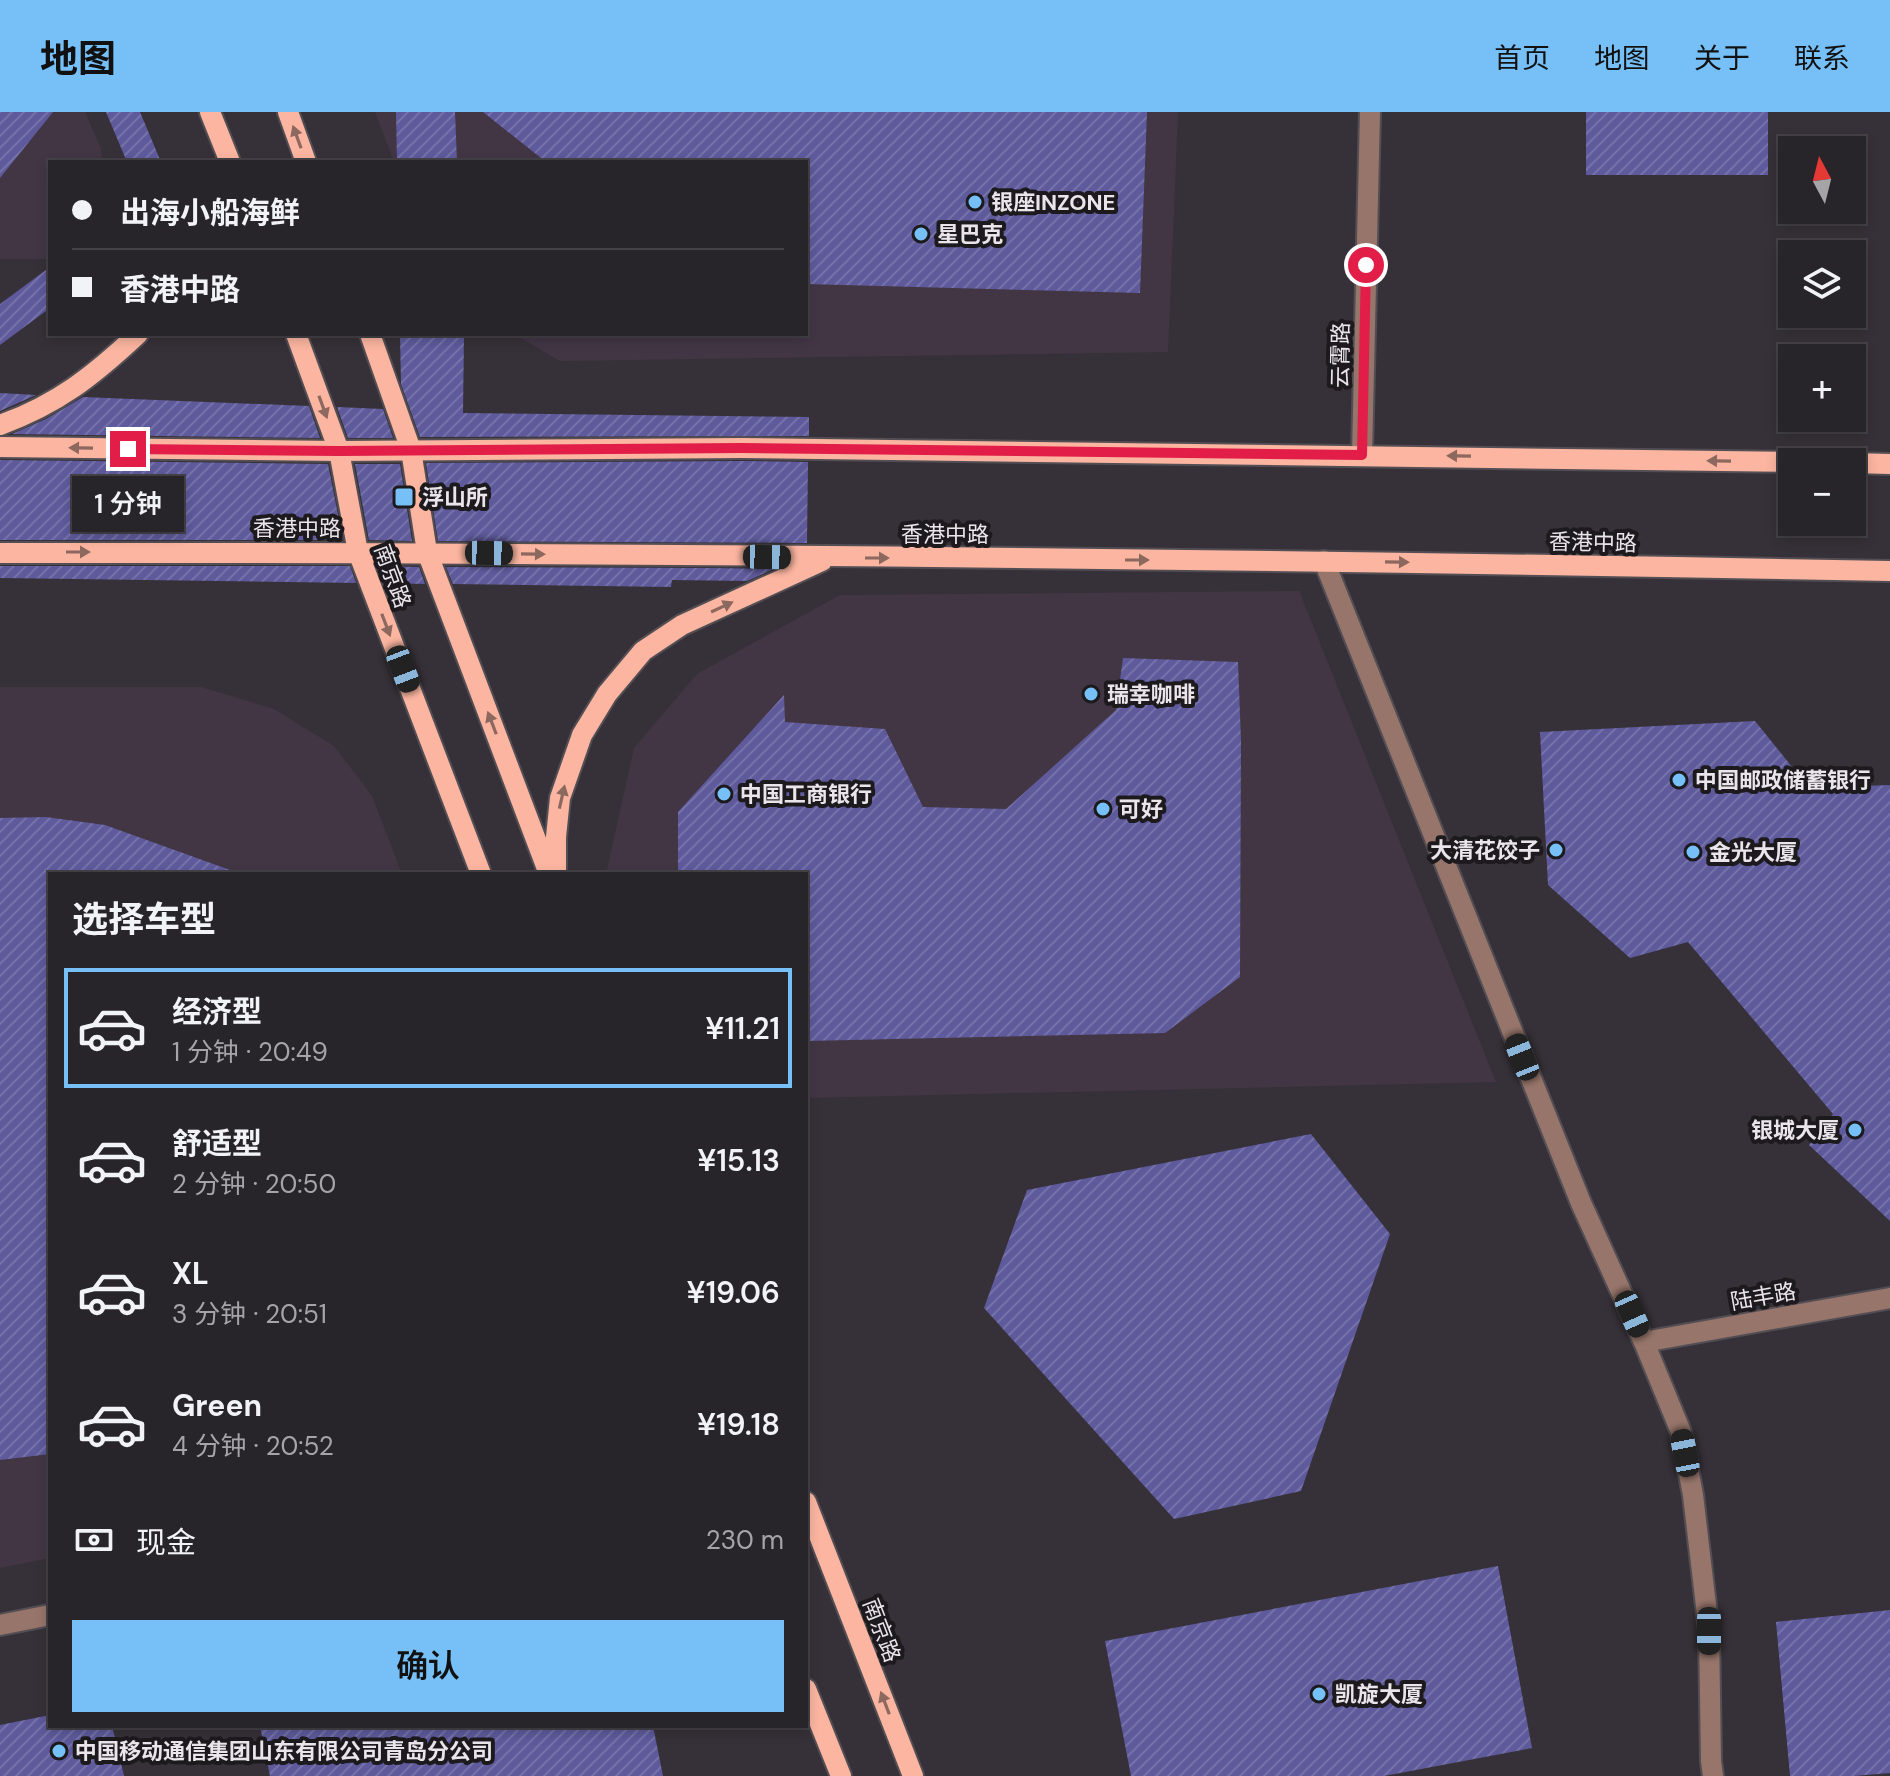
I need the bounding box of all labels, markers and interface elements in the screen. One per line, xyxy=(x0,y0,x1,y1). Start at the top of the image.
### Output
text: 地图 xyxy=(40,34,116,84)
text: 首页 xyxy=(1494,40,1550,77)
text: 地图 xyxy=(1594,40,1650,77)
text: 关于 xyxy=(1694,40,1750,77)
text: 联系 xyxy=(1794,40,1850,77)
one-way arrow xyxy=(290,125,303,149)
north arrow xyxy=(1778,136,1866,224)
map controls xyxy=(1778,136,1866,536)
place label: 银座INZONE xyxy=(991,188,1115,217)
text: 出海小船海鲜 xyxy=(120,193,300,232)
marker: 银座INZONE xyxy=(966,193,984,211)
place label: 星巴克 xyxy=(937,220,1003,249)
marker: 星巴克 xyxy=(912,225,930,243)
button: layers xyxy=(1778,240,1866,328)
route start xyxy=(1348,247,1384,283)
text: 香港中路 xyxy=(120,270,240,309)
street label: 云霄路 xyxy=(1325,322,1356,388)
button: + xyxy=(1778,344,1866,432)
one-way arrow xyxy=(317,395,330,419)
route end xyxy=(110,431,146,467)
one-way arrow xyxy=(68,442,93,454)
button: − xyxy=(1778,448,1866,536)
one-way arrow xyxy=(1446,450,1471,463)
one-way arrow xyxy=(1706,454,1731,467)
callout: 1 分钟 xyxy=(72,477,184,533)
place label: 浮山所 xyxy=(422,483,488,512)
marker: 浮山所 xyxy=(393,486,415,508)
text: 1 分钟 xyxy=(94,487,162,521)
street label: 香港中路 xyxy=(253,514,341,543)
street label: 香港中路 xyxy=(901,520,989,549)
street label: 香港中路 xyxy=(1549,527,1637,558)
street label: 南京路 xyxy=(368,540,417,612)
car xyxy=(465,541,513,565)
car xyxy=(743,545,791,569)
one-way arrow xyxy=(66,546,91,558)
one-way arrow xyxy=(521,547,546,560)
one-way arrow xyxy=(865,552,890,564)
one-way arrow xyxy=(1125,553,1150,566)
one-way arrow xyxy=(1385,556,1410,568)
one-way arrow xyxy=(710,600,734,613)
one-way arrow xyxy=(380,613,393,637)
car xyxy=(383,642,423,696)
place label: 瑞幸咖啡 xyxy=(1107,680,1195,709)
marker: 瑞幸咖啡 xyxy=(1082,685,1100,703)
one-way arrow xyxy=(485,710,498,734)
place label: 中国邮政储蓄银行 xyxy=(1695,766,1871,795)
marker: 中国邮政储蓄银行 xyxy=(1670,771,1688,789)
place label: 中国工商银行 xyxy=(740,780,872,809)
one-way arrow xyxy=(556,784,569,809)
marker: 中国工商银行 xyxy=(715,785,733,803)
place label: 可好 xyxy=(1119,795,1163,824)
marker: 可好 xyxy=(1094,800,1112,818)
place label: 大清花饺子 xyxy=(1430,836,1540,865)
place label: 金光大厦 xyxy=(1709,838,1797,867)
marker: 大清花饺子 xyxy=(1547,841,1565,859)
marker: 金光大厦 xyxy=(1684,843,1702,861)
text: 选择车型 xyxy=(72,896,216,943)
icon: car xyxy=(76,992,148,1064)
text: 经济型 xyxy=(172,992,262,1031)
text: ¥11.21 xyxy=(705,1009,780,1048)
car xyxy=(1502,1030,1542,1084)
text: 1 分钟 · 20:49 xyxy=(172,1035,328,1069)
place label: 银城大厦 xyxy=(1751,1116,1839,1145)
marker: 银城大厦 xyxy=(1846,1121,1864,1139)
icon: car xyxy=(76,1124,148,1196)
text: 舒适型 xyxy=(172,1124,262,1163)
text: ¥15.13 xyxy=(697,1141,780,1180)
text: 2 分钟 · 20:50 xyxy=(172,1167,336,1201)
text: XL xyxy=(172,1254,209,1293)
icon: car xyxy=(76,1256,148,1328)
text: ¥19.06 xyxy=(687,1273,780,1312)
street label: 陆丰路 xyxy=(1728,1276,1798,1317)
car xyxy=(1611,1287,1653,1341)
text: 3 分钟 · 20:51 xyxy=(172,1297,327,1331)
text: Green xyxy=(172,1386,262,1425)
icon: car xyxy=(76,1388,148,1460)
text: ¥19.18 xyxy=(697,1405,780,1444)
car xyxy=(1669,1427,1701,1479)
text: 4 分钟 · 20:52 xyxy=(172,1429,334,1463)
icon: cash xyxy=(72,1518,116,1562)
text: 现金 xyxy=(136,1523,196,1562)
text: 230 m xyxy=(706,1523,784,1557)
street label: 南京路 xyxy=(856,1594,907,1666)
car xyxy=(1697,1607,1721,1655)
button: 确认 xyxy=(72,1620,784,1712)
place label: 凯旋大厦 xyxy=(1335,1680,1423,1709)
marker: 凯旋大厦 xyxy=(1310,1685,1328,1703)
one-way arrow xyxy=(878,1691,891,1715)
place label: 中国移动通信集团山东有限公司青岛分公司 xyxy=(75,1737,493,1766)
marker: 中国移动通信集团山东有限公司青岛分公司 xyxy=(50,1742,68,1760)

